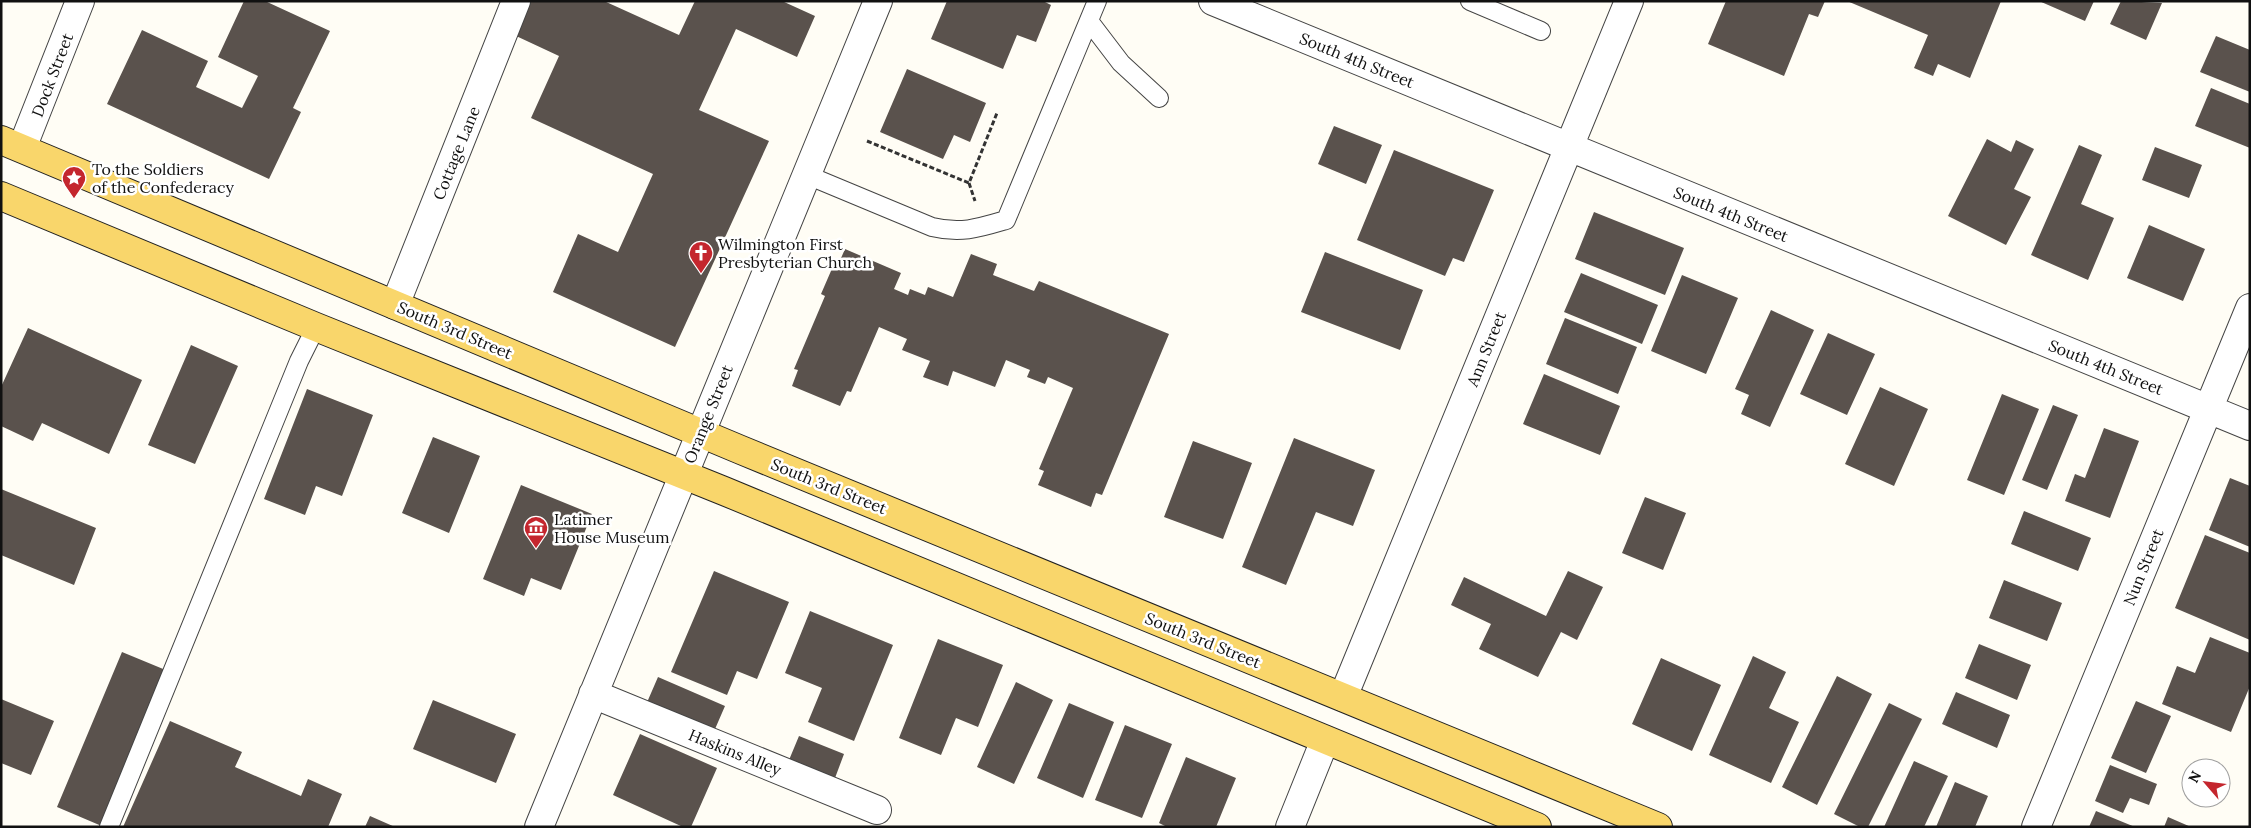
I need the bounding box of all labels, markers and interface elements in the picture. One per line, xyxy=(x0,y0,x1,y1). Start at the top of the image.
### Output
street label: South 4th Street xyxy=(1297,28,1418,92)
street label: Dock Street xyxy=(27,30,77,120)
street label: Cottage Lane xyxy=(428,103,484,203)
place label: To the Soldiers of the Confederacy xyxy=(92,159,234,197)
place icon: To the Soldiers of the Confederacy xyxy=(61,165,87,199)
street label: South 4th Street xyxy=(1671,182,1792,246)
place label: Wilmington First Presbyterian Church xyxy=(718,234,872,272)
church icon: Wilmington First Presbyterian Church xyxy=(688,240,714,274)
street label: South 3rd Street xyxy=(395,297,516,364)
street label: Ann Street xyxy=(1462,308,1510,390)
street label: South 4th Street xyxy=(2046,335,2167,399)
street label: Orange Street xyxy=(679,361,737,466)
street label: South 3rd Street xyxy=(768,454,890,519)
place label: Latimer House Museum xyxy=(554,509,670,547)
museum icon: Latimer House Museum xyxy=(523,515,549,549)
street label: Nun Street xyxy=(2119,525,2168,608)
street label: South 3rd Street xyxy=(1142,608,1264,673)
street label: Haskins Alley xyxy=(686,724,785,780)
north arrow xyxy=(2181,758,2231,808)
text: N xyxy=(2184,768,2205,786)

